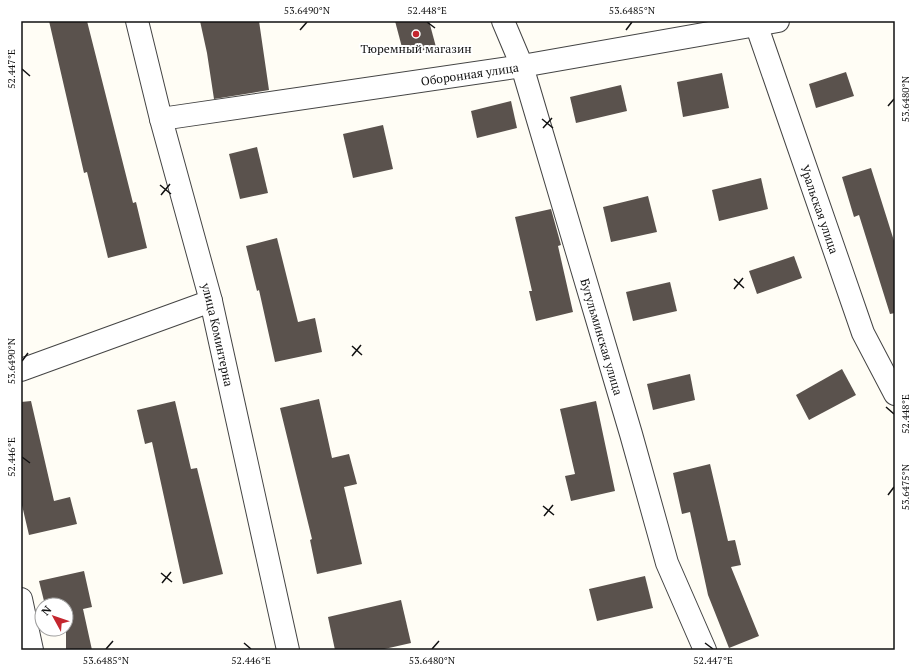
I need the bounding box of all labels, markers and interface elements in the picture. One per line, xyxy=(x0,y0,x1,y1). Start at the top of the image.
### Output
text: 53.6490°N xyxy=(284,4,331,17)
text: 52.448°E xyxy=(407,4,447,17)
text: 53.6485°N xyxy=(609,4,656,17)
marker: Тюремный магазин xyxy=(411,29,421,39)
place label: Тюремный магазин xyxy=(360,41,472,56)
text: 52.447°E xyxy=(5,49,18,89)
street label: Оборонная улица xyxy=(420,59,520,88)
text: 53.6480°N xyxy=(899,75,912,122)
street label: Уральская улица xyxy=(798,163,842,255)
street label: Бугульминская улица xyxy=(578,276,627,397)
street label: улица Коминтерна xyxy=(199,280,237,388)
text: 53.6490°N xyxy=(5,337,18,384)
text: 52.448°E xyxy=(899,394,912,434)
text: 52.446°E xyxy=(5,437,18,477)
text: 53.6475°N xyxy=(899,463,912,510)
north arrow xyxy=(34,597,74,637)
text: N xyxy=(38,602,55,618)
text: 53.6485°N xyxy=(83,654,130,667)
text: 52.446°E xyxy=(231,654,271,667)
text: 53.6480°N xyxy=(409,654,456,667)
text: 52.447°E xyxy=(693,654,733,667)

